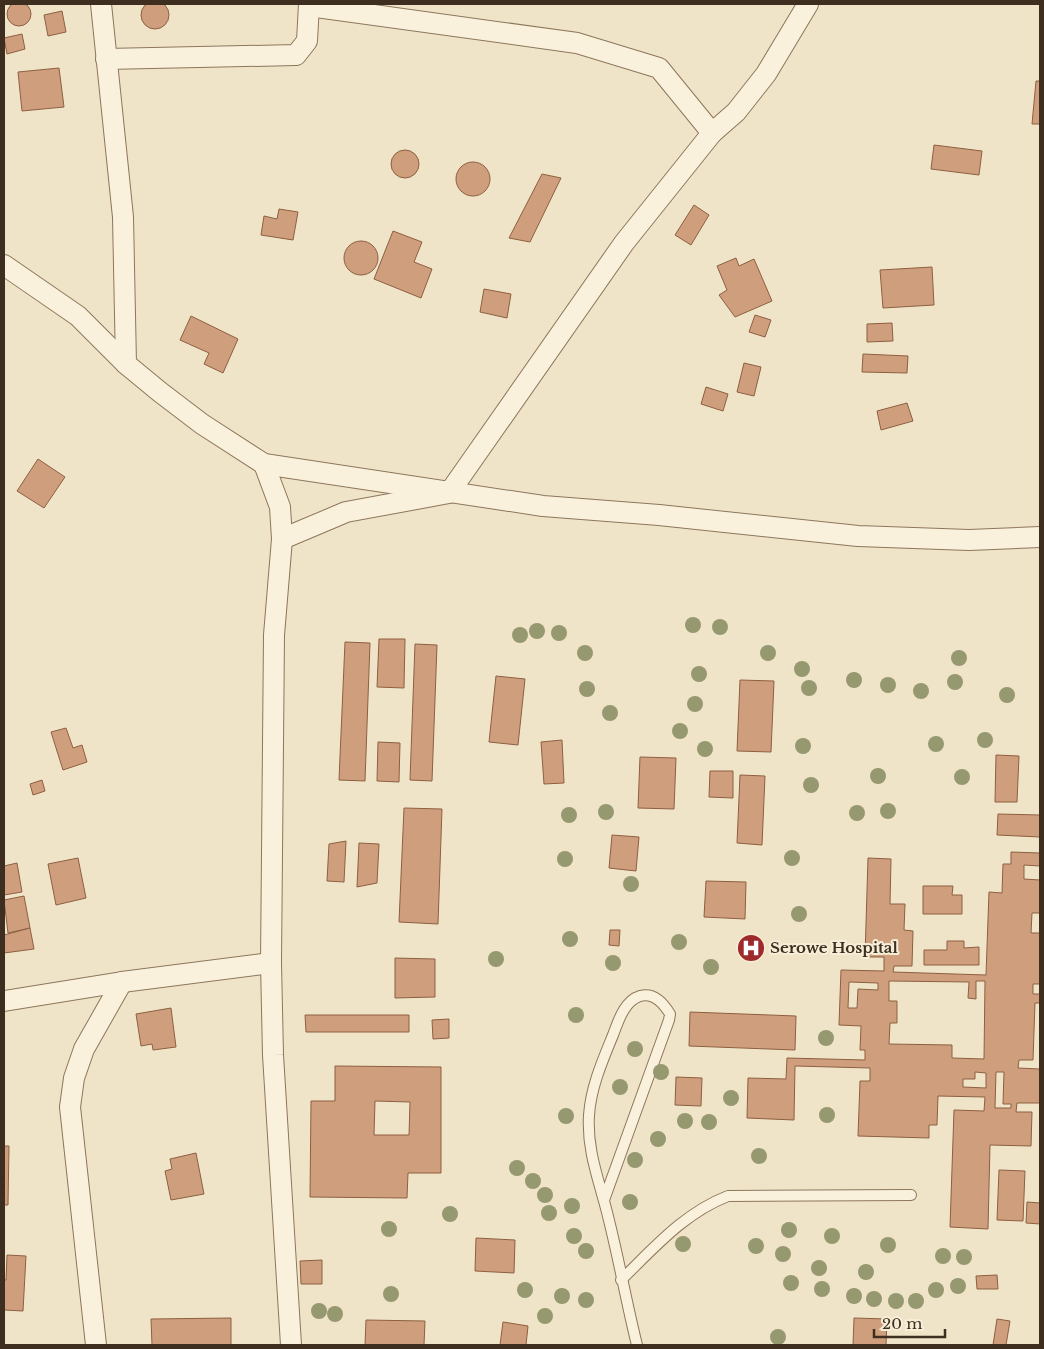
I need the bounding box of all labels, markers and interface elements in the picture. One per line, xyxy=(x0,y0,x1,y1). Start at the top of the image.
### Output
hospital icon: Serowe Hospital xyxy=(736,933,766,963)
place label: Serowe Hospital xyxy=(770,938,898,957)
scale bar xyxy=(874,1306,945,1338)
text: 20 m xyxy=(882,1314,922,1333)

